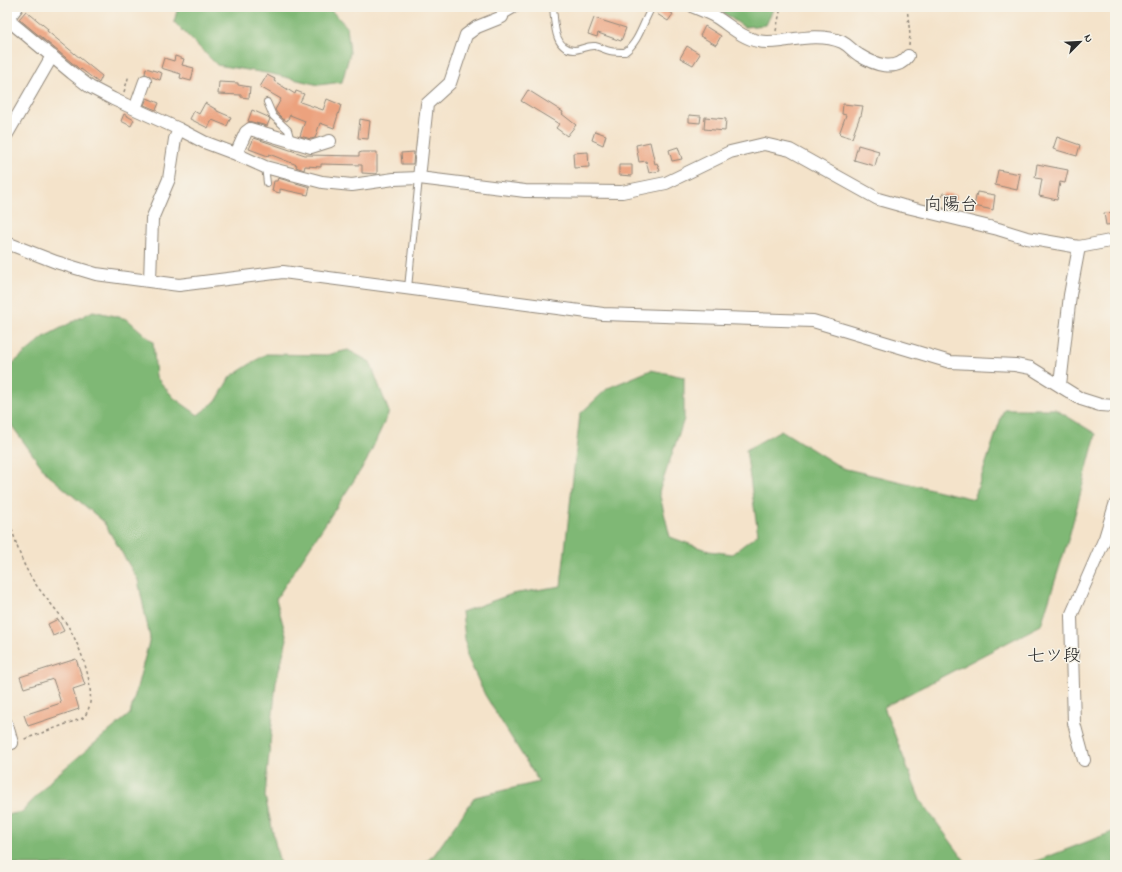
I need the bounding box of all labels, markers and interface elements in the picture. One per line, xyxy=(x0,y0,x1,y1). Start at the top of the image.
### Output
north arrow xyxy=(1060,22,1100,62)
text: N xyxy=(1079,32,1097,45)
district label: 向陽台 xyxy=(924,193,978,219)
district label: 七ツ段 xyxy=(1027,644,1081,670)

